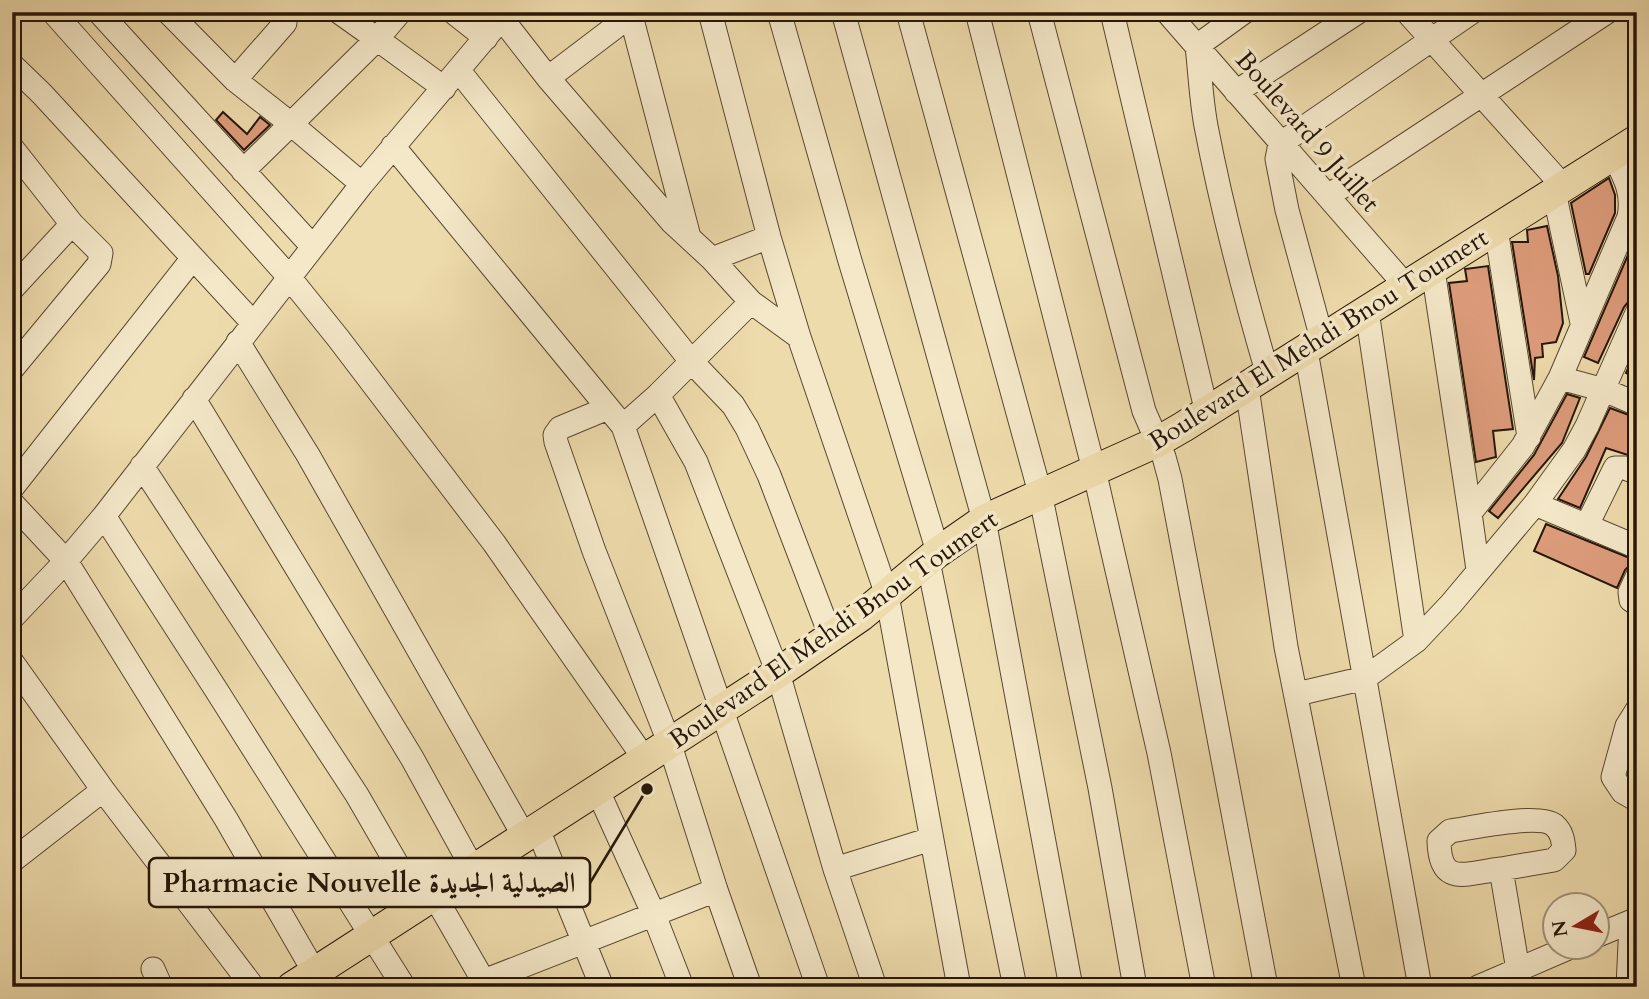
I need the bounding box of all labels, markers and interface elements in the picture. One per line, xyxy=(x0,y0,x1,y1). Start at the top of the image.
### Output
street label: Boulevard 9 Juillet xyxy=(1228,43,1387,219)
street label: Boulevard El Mehdi Bnou Toumert xyxy=(1142,220,1495,459)
street label: Boulevard El Mehdi Bnou Toumert xyxy=(662,502,1005,757)
callout: Pharmacie Nouvelle الصيدلية الجديدة xyxy=(149,858,590,907)
text: Pharmacie Nouvelle الصيدلية الجديدة xyxy=(162,864,576,902)
north arrow xyxy=(1540,890,1610,960)
text: N xyxy=(1546,918,1574,939)

